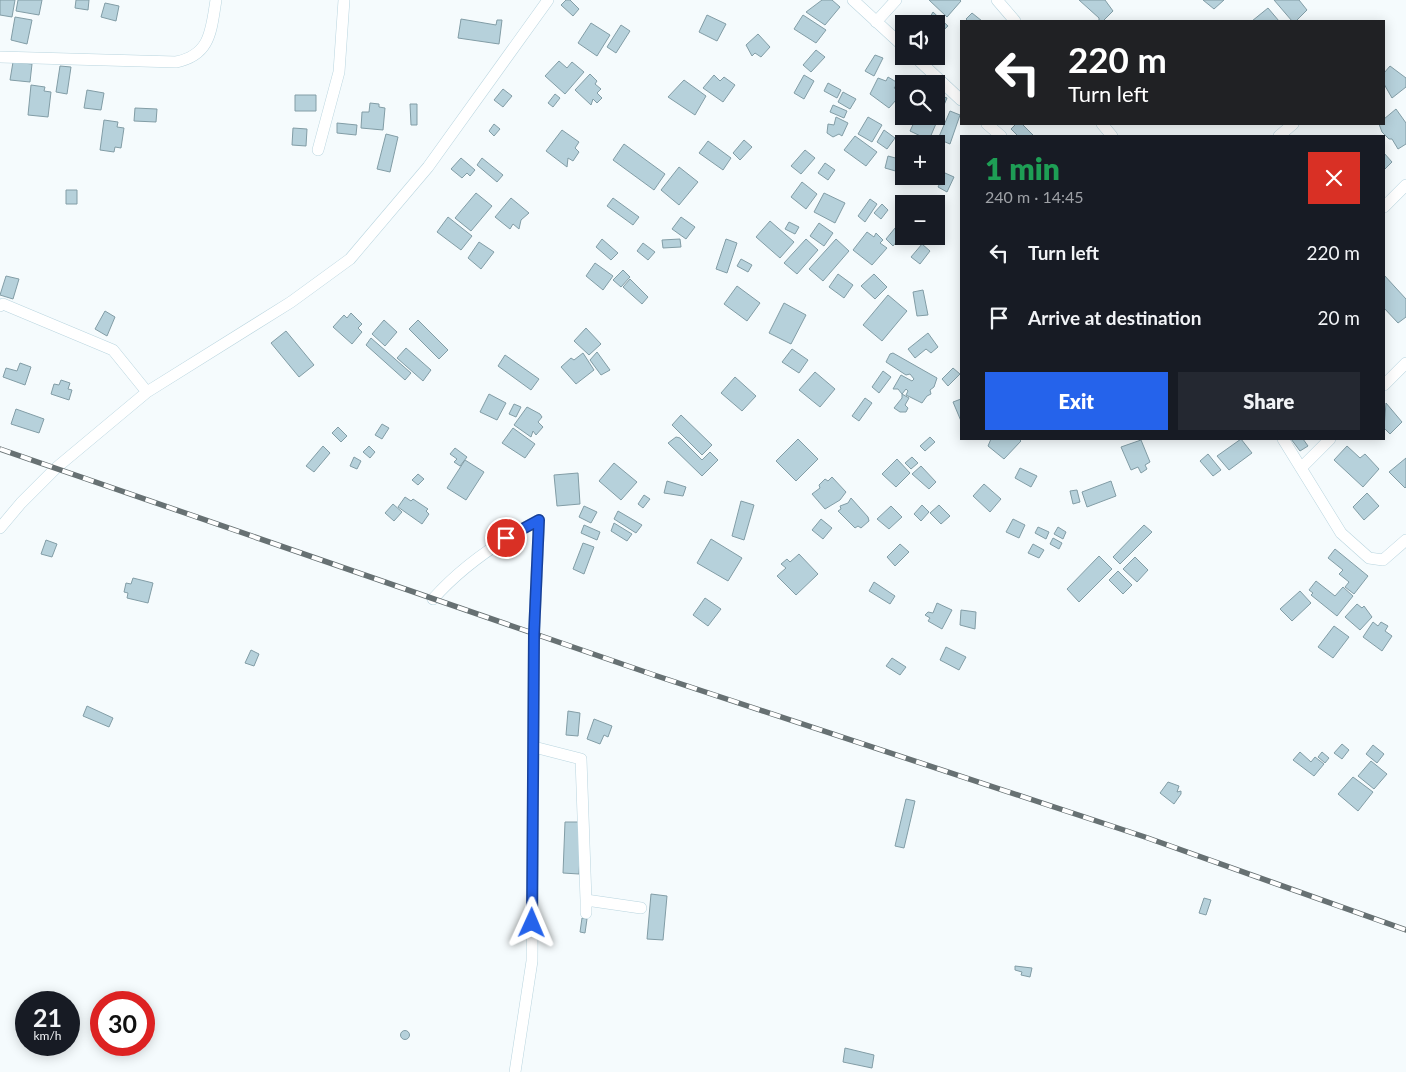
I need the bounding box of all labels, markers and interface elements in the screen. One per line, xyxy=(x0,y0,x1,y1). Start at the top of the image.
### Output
map controls xyxy=(895,15,945,245)
button: sound xyxy=(895,15,945,65)
text: 220 m xyxy=(1068,38,1167,80)
icon: left xyxy=(985,40,1050,105)
button: search xyxy=(895,75,945,125)
text: Turn left xyxy=(1068,80,1149,107)
button: + xyxy=(895,135,945,185)
text: 1 min xyxy=(985,150,1060,186)
button: close xyxy=(1308,152,1360,204)
text: 240 m · 14:45 xyxy=(985,187,1084,206)
button: − xyxy=(895,195,945,245)
icon: left xyxy=(985,239,1013,267)
text: Turn left xyxy=(1028,241,1099,264)
text: 220 m xyxy=(1306,241,1360,264)
icon: arrive xyxy=(985,304,1013,332)
text: Arrive at destination xyxy=(1028,306,1201,329)
text: 20 m xyxy=(1317,306,1360,329)
button: Exit xyxy=(985,372,1168,430)
button: Share xyxy=(1178,372,1360,430)
pin xyxy=(485,517,527,559)
icon: arrive xyxy=(492,524,520,552)
position arrow xyxy=(505,896,557,948)
speed limit sign: 30 xyxy=(90,991,155,1056)
text: 21 xyxy=(33,1002,62,1032)
text: km/h xyxy=(33,1028,62,1043)

